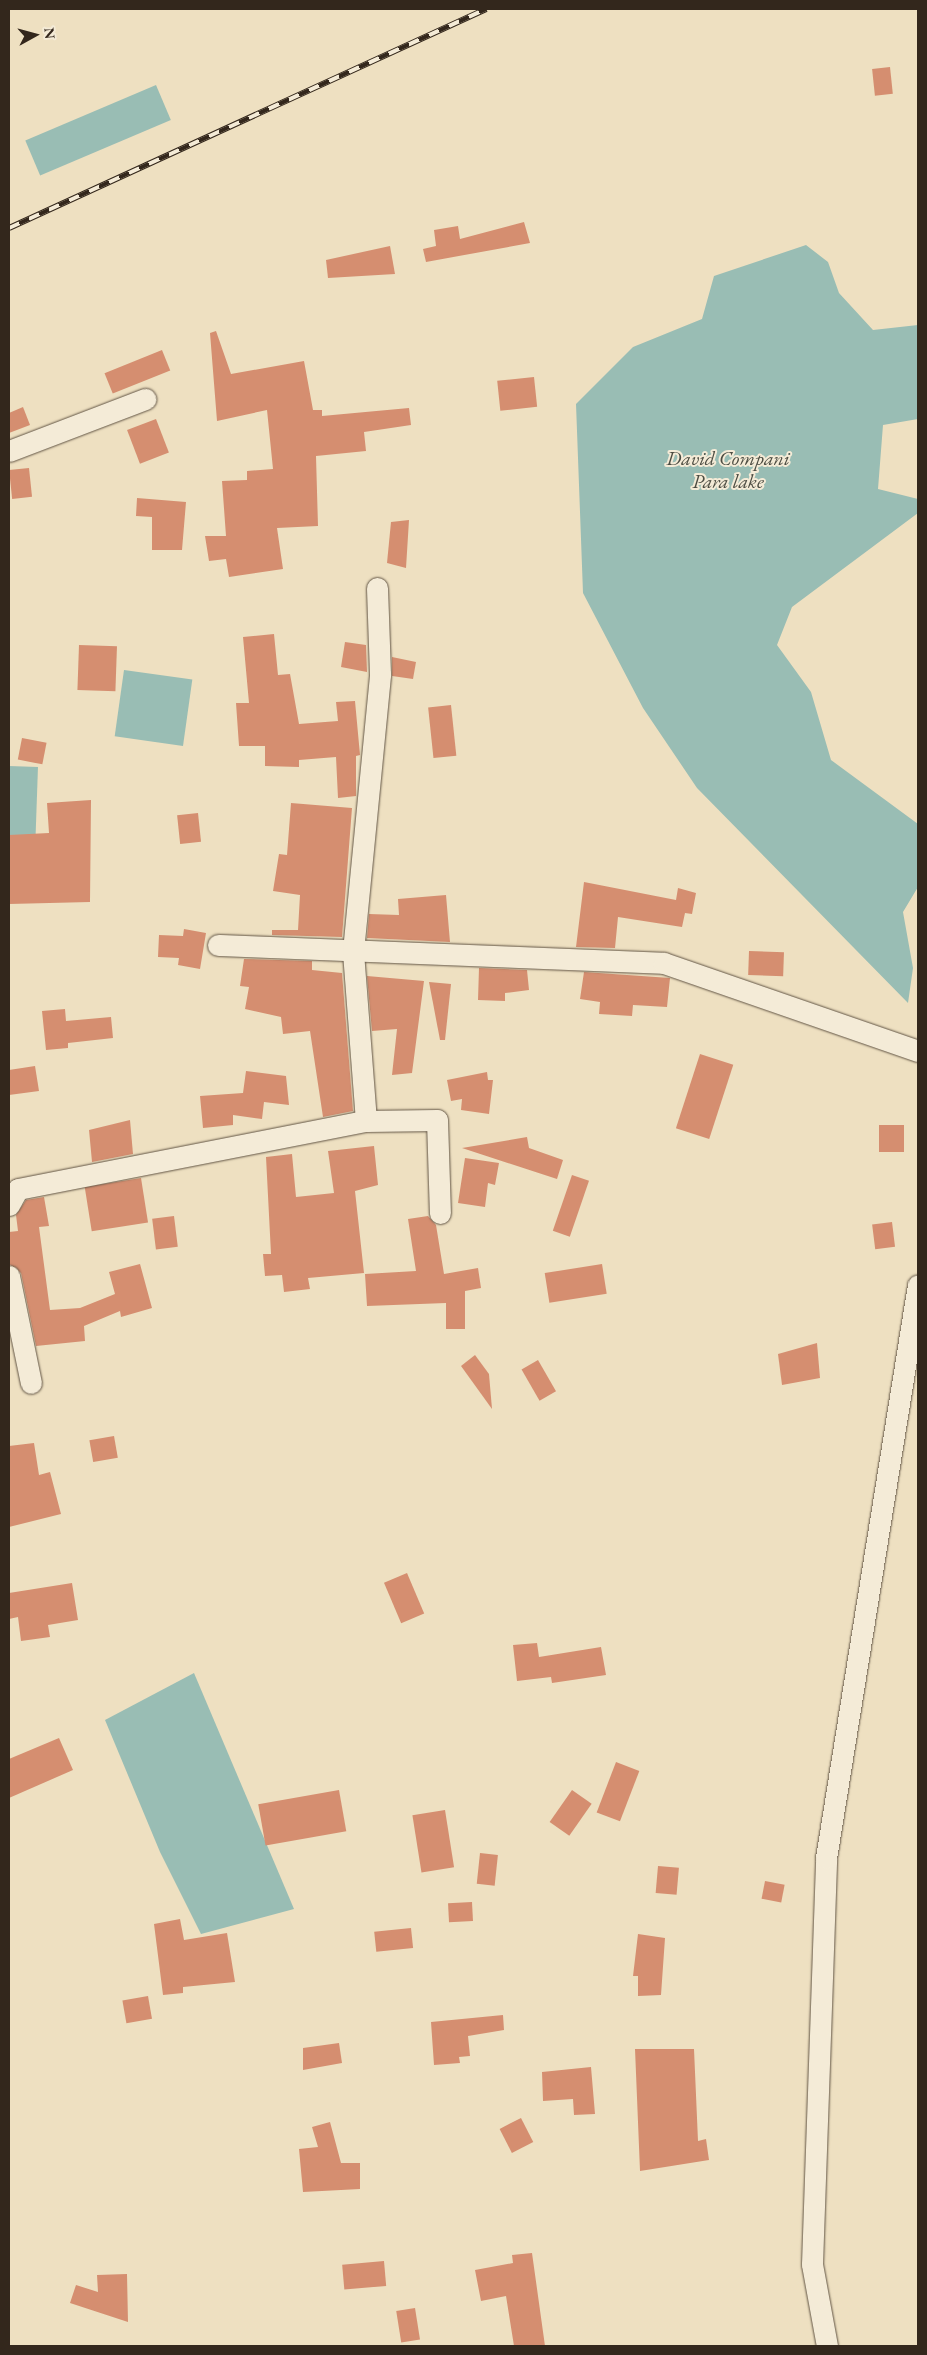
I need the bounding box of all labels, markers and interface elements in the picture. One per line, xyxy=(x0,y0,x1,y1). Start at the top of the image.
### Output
north arrow xyxy=(10,10,60,60)
text: N xyxy=(40,26,60,40)
water label: David Compani Para lake xyxy=(666,446,790,493)

